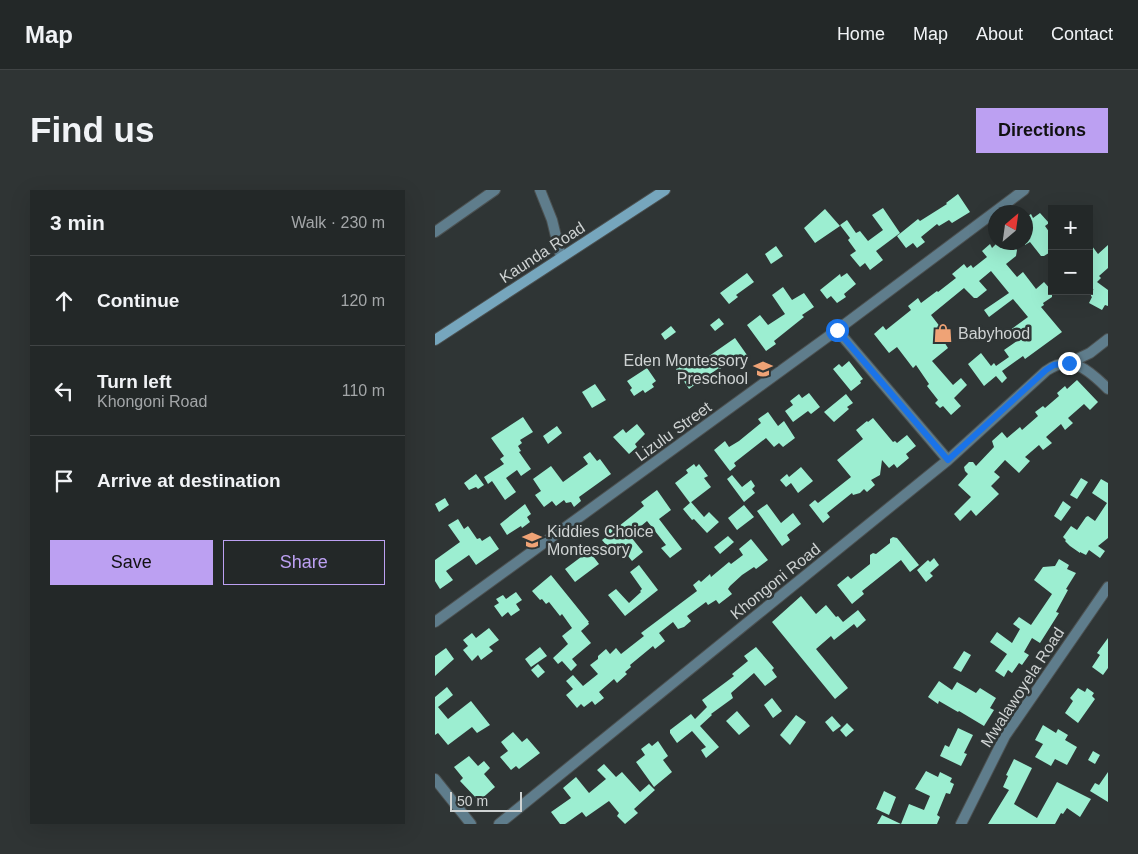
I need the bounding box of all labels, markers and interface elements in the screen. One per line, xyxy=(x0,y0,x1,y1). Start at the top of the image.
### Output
text: Map xyxy=(25,21,73,48)
text: Home xyxy=(837,24,885,44)
text: Map xyxy=(913,24,948,44)
text: About xyxy=(976,24,1023,44)
text: Contact xyxy=(1051,24,1113,44)
button: Directions xyxy=(976,108,1108,153)
text: Find us xyxy=(30,110,154,149)
north arrow xyxy=(988,205,1033,250)
map controls xyxy=(1048,205,1093,295)
button: + xyxy=(1048,205,1093,250)
text: 3 min xyxy=(50,211,105,234)
text: Walk · 230 m xyxy=(291,214,385,231)
street label: Kaunda Road xyxy=(497,219,588,286)
button: − xyxy=(1048,250,1093,295)
icon: ahead xyxy=(50,287,78,315)
text: Continue xyxy=(97,290,179,311)
text: 120 m xyxy=(341,292,385,309)
route start xyxy=(826,319,849,342)
shop icon: Babyhood xyxy=(932,322,954,344)
place label: Babyhood xyxy=(958,325,1030,342)
place label: Eden Montessory Preschool xyxy=(623,352,748,387)
route end xyxy=(1058,352,1081,375)
school or university icon: Eden Montessory Preschool xyxy=(752,358,774,380)
text: Turn left xyxy=(97,371,172,392)
icon: left xyxy=(50,377,78,405)
text: 110 m xyxy=(342,382,385,399)
text: Khongoni Road xyxy=(97,393,207,410)
street label: Lizulu Street xyxy=(632,398,715,464)
icon: arrive xyxy=(50,467,78,495)
text: Arrive at destination xyxy=(97,470,281,491)
place label: Kiddies Choice Montessory xyxy=(547,523,654,558)
school or university icon: Kiddies Choice Montessory xyxy=(521,529,543,551)
button: Save xyxy=(50,540,213,585)
button: Share xyxy=(223,540,385,585)
street label: Khongoni Road xyxy=(727,540,824,623)
street label: Mwalawoyela Road xyxy=(978,624,1067,750)
scale bar xyxy=(450,789,523,812)
text: 50 m xyxy=(457,793,488,809)

